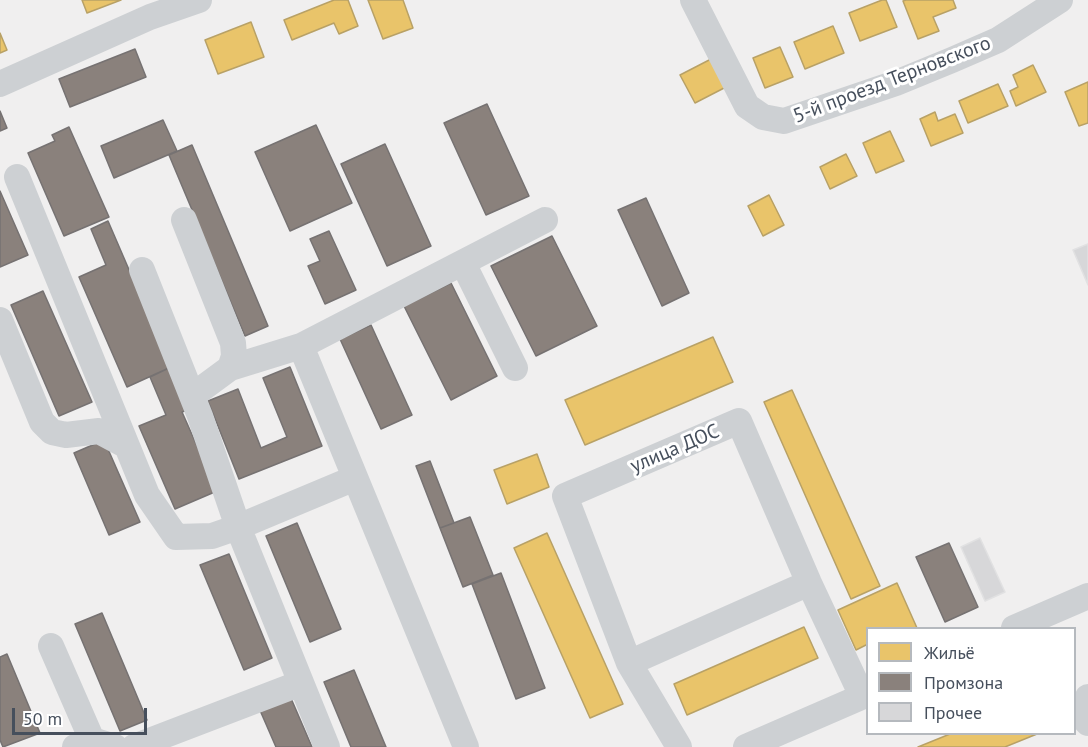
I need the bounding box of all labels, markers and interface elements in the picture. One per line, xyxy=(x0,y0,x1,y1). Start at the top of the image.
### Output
street label: 5-й проезд Терновского xyxy=(790,31,994,129)
street label: улица ДОС xyxy=(627,420,723,478)
legend xyxy=(866,627,1076,735)
text: Жильё xyxy=(924,641,975,664)
text: Промзона xyxy=(924,671,1003,694)
scale bar xyxy=(15,696,150,734)
text: Прочее xyxy=(924,701,982,724)
text: 50 m xyxy=(23,707,62,730)

